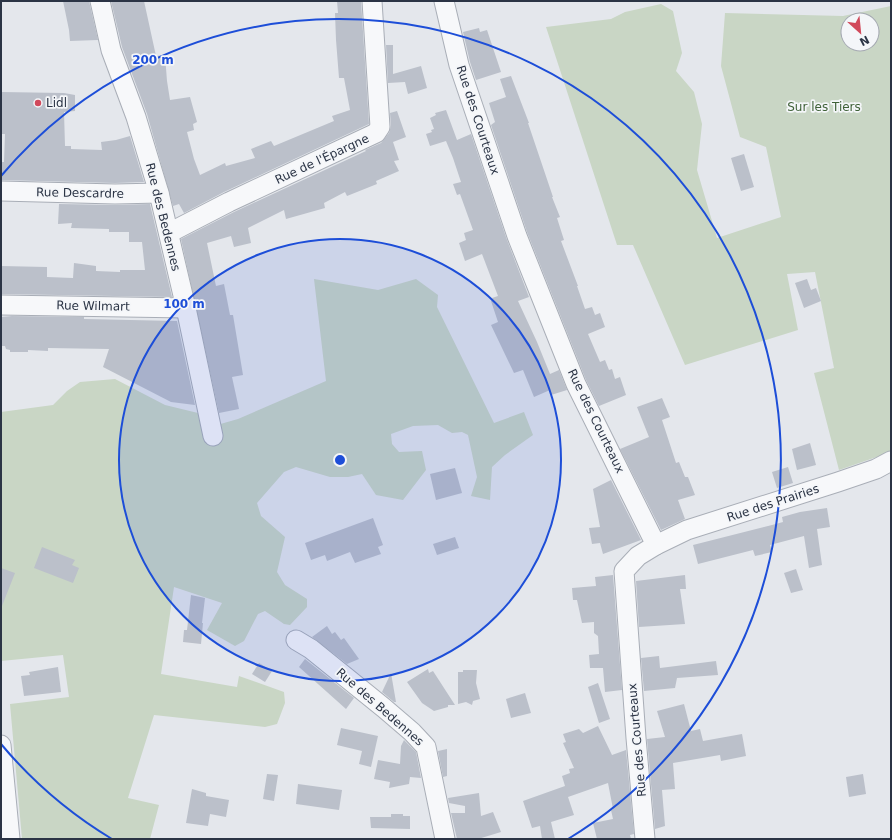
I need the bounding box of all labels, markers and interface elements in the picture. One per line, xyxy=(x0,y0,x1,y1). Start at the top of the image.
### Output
north arrow xyxy=(840,12,880,52)
text: N xyxy=(857,33,871,48)
text: 200 m xyxy=(132,53,174,67)
street label: Rue des Courteaux xyxy=(454,64,502,176)
place label: Lidl xyxy=(46,96,67,110)
marker: Lidl xyxy=(33,98,43,108)
park label: Sur les Tiers xyxy=(787,100,861,114)
street label: Rue de l'Épargne xyxy=(272,130,371,187)
street label: Rue des Bedennes xyxy=(143,161,183,273)
street label: Rue Descardre xyxy=(36,185,124,201)
text: 100 m xyxy=(163,297,205,311)
street label: Rue Wilmart xyxy=(56,298,130,314)
street label: Rue des Courteaux xyxy=(565,367,627,475)
centre of rings xyxy=(333,453,347,467)
street label: Rue des Prairies xyxy=(725,481,821,525)
street label: Rue des Bedennes xyxy=(333,665,427,749)
street label: Rue des Courteaux xyxy=(625,683,649,797)

